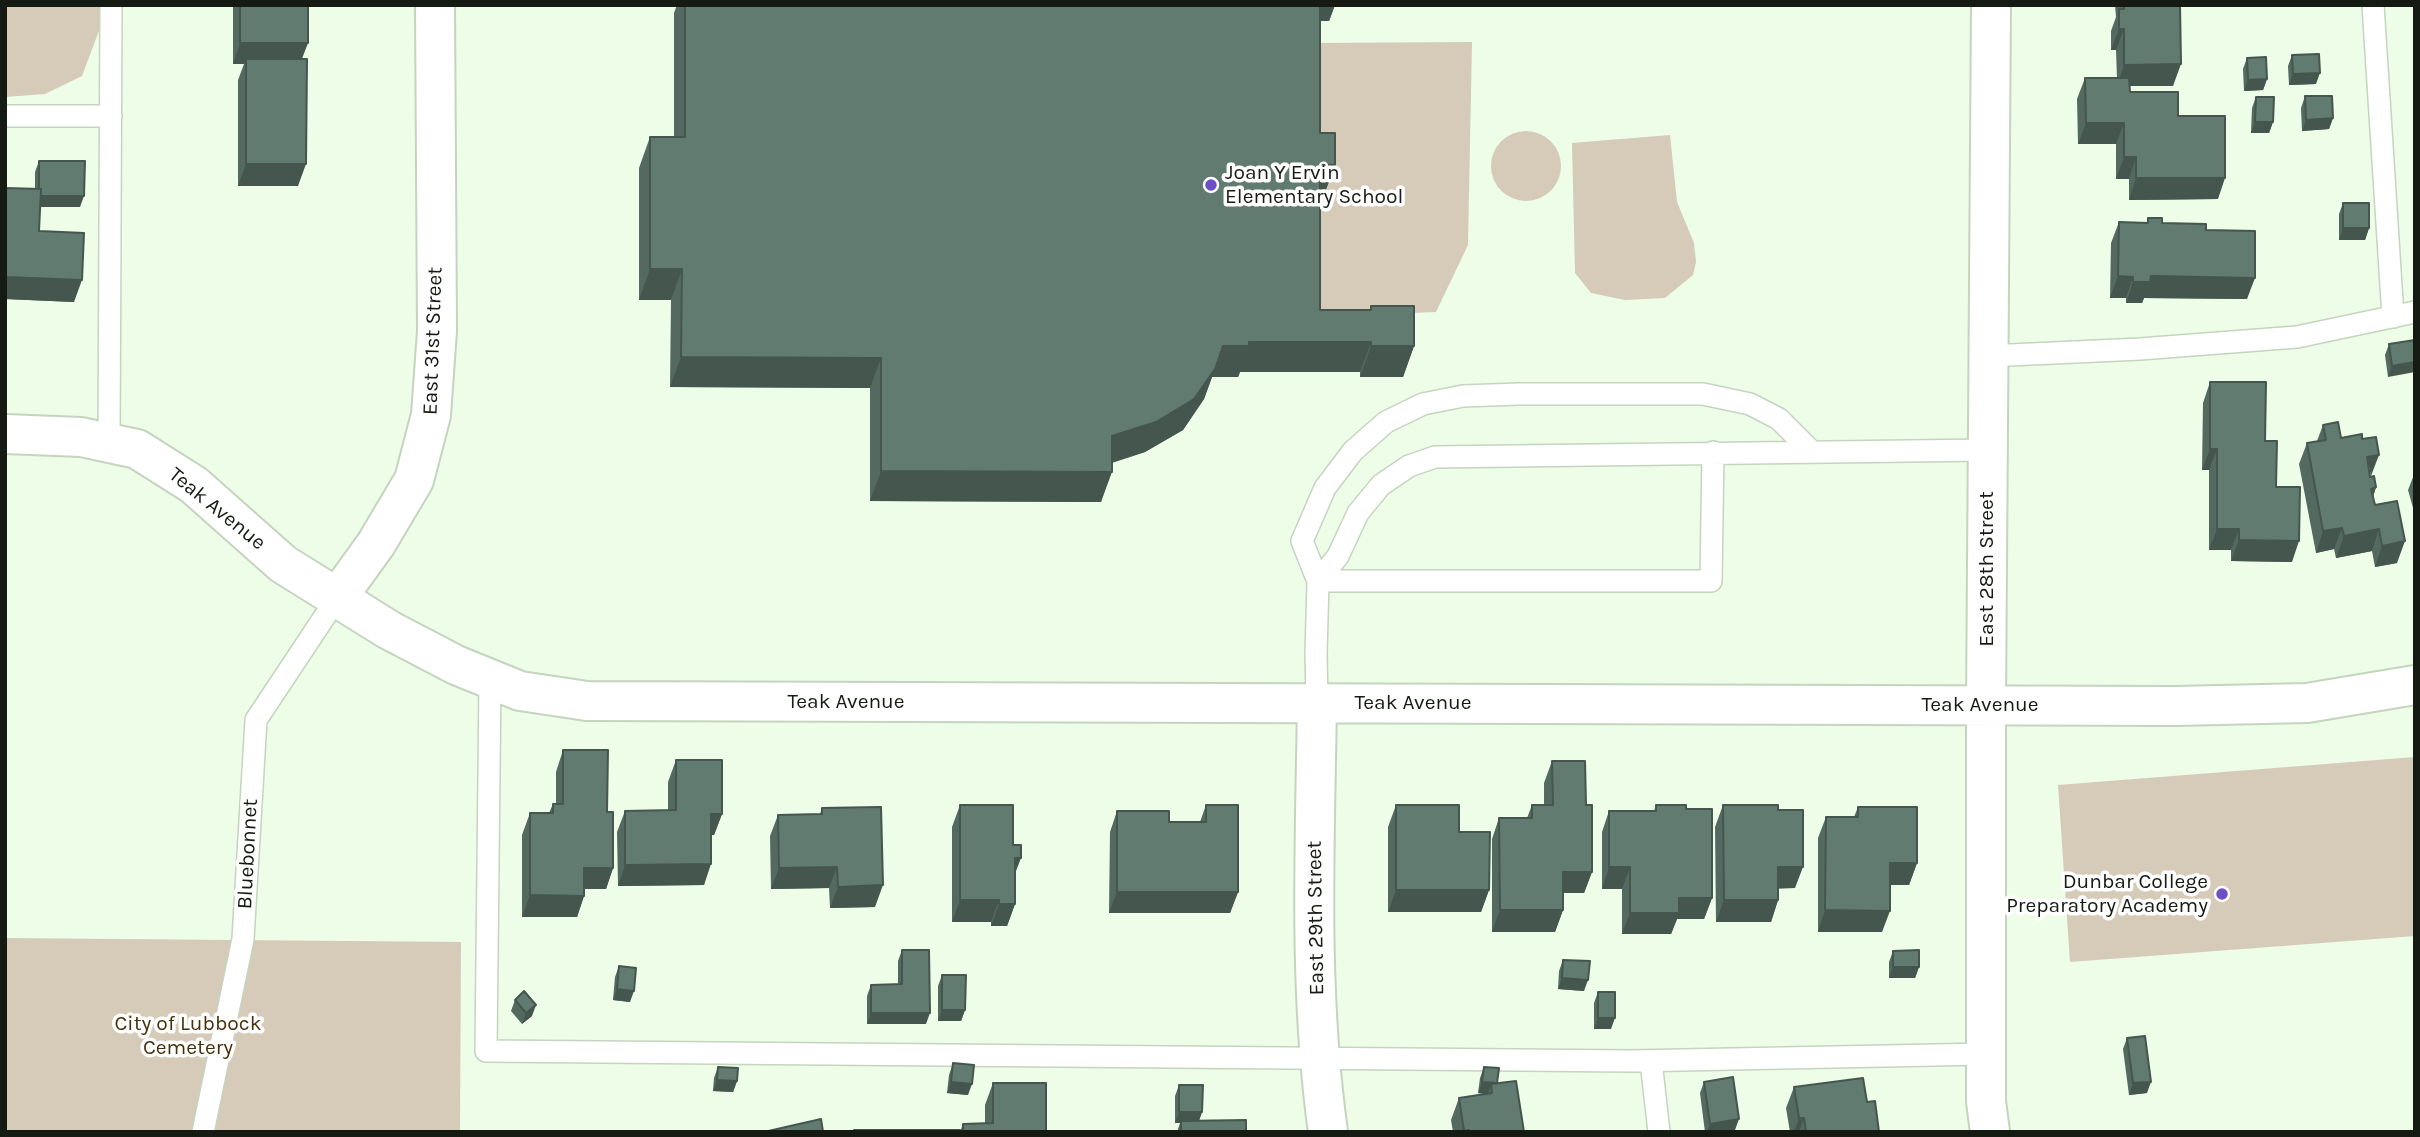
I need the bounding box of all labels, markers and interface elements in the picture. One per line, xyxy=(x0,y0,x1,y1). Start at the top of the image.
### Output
place label: Joan Y Ervin Elementary School xyxy=(1225,160,1403,210)
marker: Joan Y Ervin Elementary School xyxy=(1203,177,1219,193)
street label: East 31st Street xyxy=(418,267,448,415)
street label: Teak Avenue xyxy=(164,462,270,556)
street label: East 28th Street xyxy=(1974,491,2000,647)
street label: Teak Avenue xyxy=(787,689,905,715)
street label: Teak Avenue xyxy=(1354,690,1472,716)
street label: Teak Avenue xyxy=(1921,692,2039,718)
street label: Bluebonnet xyxy=(233,798,263,910)
street label: East 29th Street xyxy=(1302,840,1330,996)
place label: Dunbar College Preparatory Academy xyxy=(2006,869,2208,919)
marker: Dunbar College Preparatory Academy xyxy=(2214,886,2230,902)
park label: City of Lubbock Cemetery xyxy=(114,1011,262,1061)

